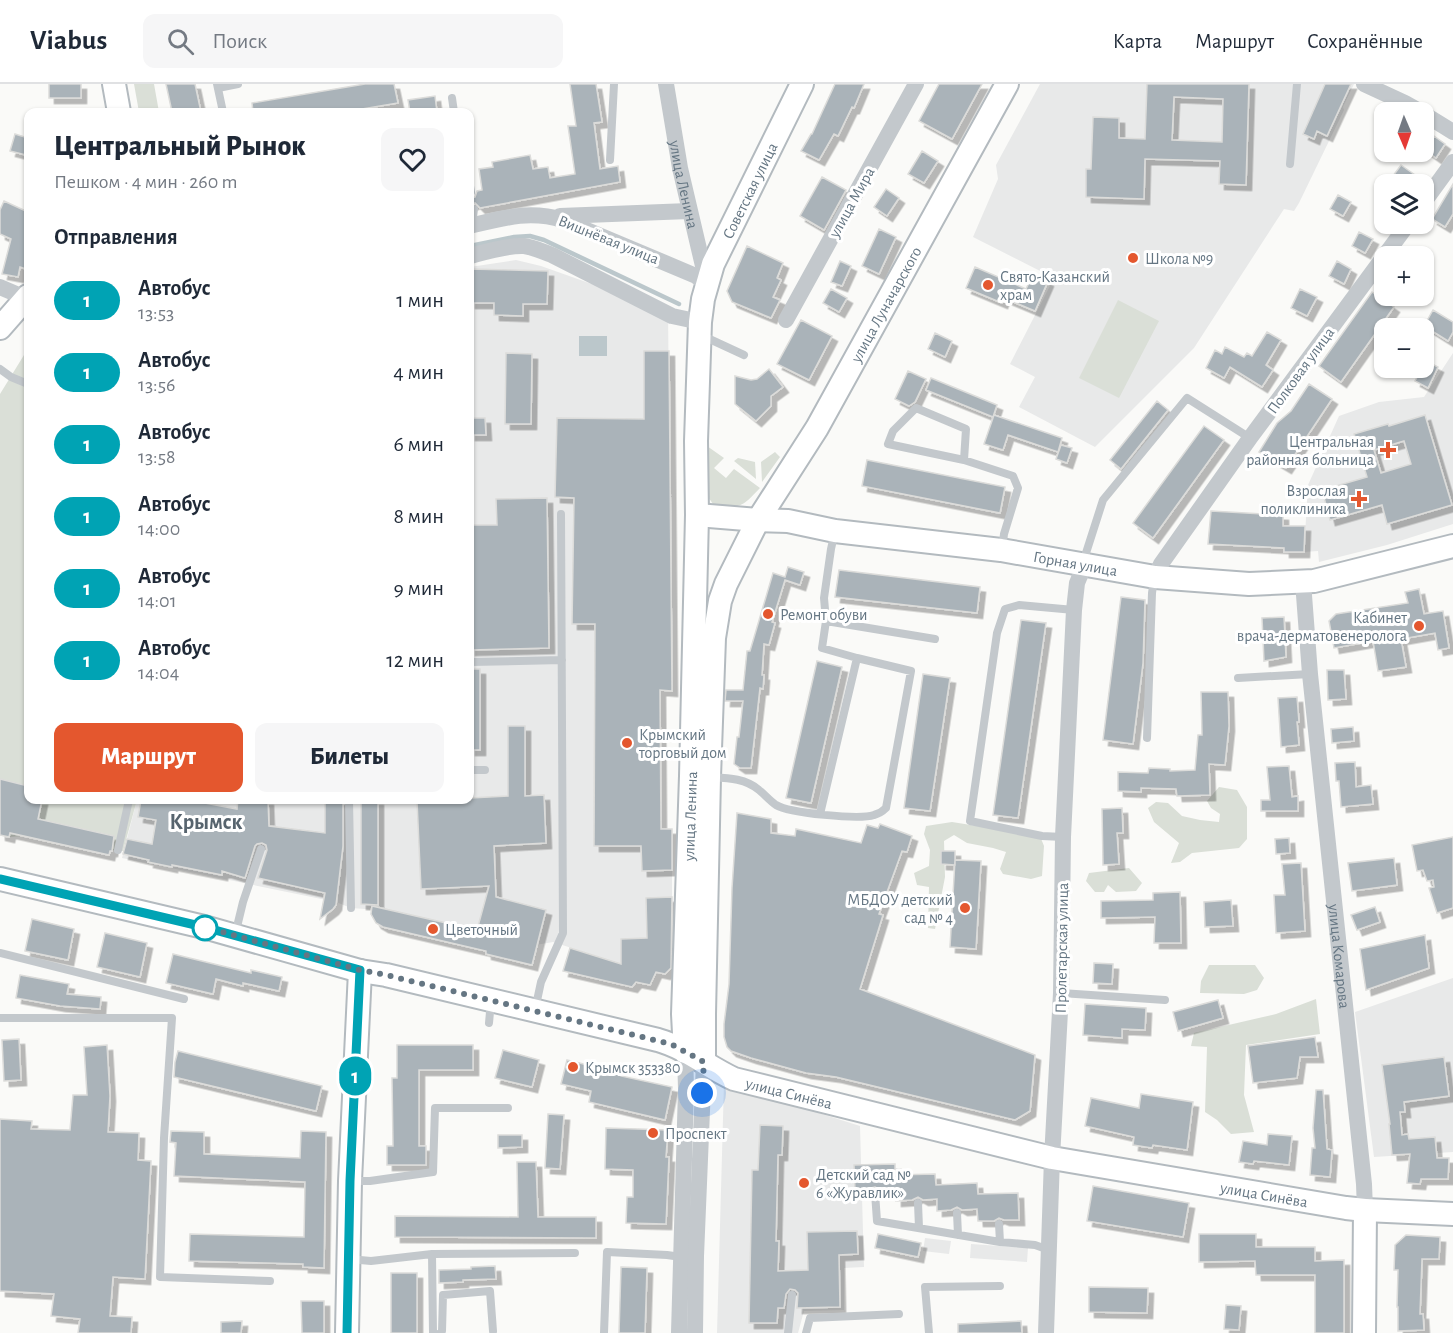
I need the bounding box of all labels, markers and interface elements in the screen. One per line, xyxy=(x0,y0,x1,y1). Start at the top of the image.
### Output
search box xyxy=(143,14,563,68)
icon: search xyxy=(164,25,197,58)
text: Viabus xyxy=(30,27,107,55)
text: Поиск xyxy=(212,30,267,52)
text: Карта xyxy=(1113,31,1162,52)
text: Маршрут xyxy=(1195,31,1274,52)
text: Сохранённые xyxy=(1307,31,1423,52)
north arrow xyxy=(1374,102,1434,162)
map controls xyxy=(1374,102,1434,378)
button: heart xyxy=(381,128,444,191)
text: Центральный Рынок xyxy=(54,133,306,161)
street label: улица Ленина xyxy=(665,138,701,230)
street label: Советская улица xyxy=(720,140,781,242)
street label: улица Мира xyxy=(826,165,879,242)
text: Пешком · 4 мин · 260 m xyxy=(54,172,238,192)
button: layers xyxy=(1374,174,1434,234)
street label: Вишнёвая улица xyxy=(556,212,661,268)
text: Отправления xyxy=(54,226,178,248)
street label: улица Луначарского xyxy=(848,244,925,366)
button: + xyxy=(1374,246,1434,306)
marker: Школа №9 xyxy=(1126,251,1140,265)
place label: Школа №9 xyxy=(1145,251,1213,267)
place label: Свято-Казанский храм xyxy=(1000,269,1110,303)
text: Автобус xyxy=(138,277,211,299)
marker: Свято-Казанский храм xyxy=(981,278,995,292)
text: 1 мин xyxy=(396,289,444,311)
text: 1 xyxy=(83,290,91,311)
text: 13:53 xyxy=(138,303,174,323)
button: − xyxy=(1374,318,1434,378)
street label: Полковая улица xyxy=(1264,324,1338,417)
text: Автобус xyxy=(138,349,211,371)
text: 4 мин xyxy=(393,361,444,383)
text: 1 xyxy=(83,362,91,383)
text: 13:56 xyxy=(138,375,175,395)
text: Автобус xyxy=(138,421,211,443)
text: 6 мин xyxy=(393,433,444,455)
text: 1 xyxy=(83,434,91,455)
place label: Центральная районная больница xyxy=(1246,434,1374,468)
marker: Центральная районная больница xyxy=(1379,441,1397,459)
text: 13:58 xyxy=(138,447,176,467)
place label: Взрослая поликлиника xyxy=(1260,483,1346,517)
marker: Взрослая поликлиника xyxy=(1350,490,1368,508)
text: Автобус xyxy=(138,493,211,515)
text: 8 мин xyxy=(393,505,444,527)
text: 1 xyxy=(83,506,91,527)
text: 14:00 xyxy=(138,519,180,539)
street label: Горная улица xyxy=(1032,549,1119,579)
text: Автобус xyxy=(138,565,211,587)
text: 9 мин xyxy=(393,577,444,599)
text: 1 xyxy=(83,578,91,599)
text: 14:01 xyxy=(138,591,177,611)
marker: Ремонт обуви xyxy=(761,607,775,621)
place label: Ремонт обуви xyxy=(780,607,868,624)
place label: Кабинет врача-дерматовенеролога xyxy=(1237,610,1407,644)
marker: Кабинет врача-дерматовенеролога xyxy=(1412,619,1426,633)
text: Автобус xyxy=(138,637,211,659)
text: 12 мин xyxy=(386,649,444,671)
text: 1 xyxy=(83,650,91,671)
text: 14:04 xyxy=(138,663,179,683)
button: Маршрут xyxy=(54,723,243,792)
button: Билеты xyxy=(255,723,444,792)
place label: Крымский торговый дом xyxy=(638,727,727,761)
marker: Крымский торговый дом xyxy=(620,736,634,750)
street label: улица Ленина xyxy=(681,771,700,862)
district label: Крымск xyxy=(170,811,243,833)
street label: Пролетарская улица xyxy=(1053,882,1072,1014)
place label: МБДОУ детский сад № 4 xyxy=(847,892,953,926)
marker: МБДОУ детский сад № 4 xyxy=(958,901,972,915)
street label: улица Комарова xyxy=(1324,902,1352,1009)
unlabelled marker xyxy=(192,915,218,941)
marker: Цветочный xyxy=(426,922,440,936)
place label: Цветочный xyxy=(445,922,518,938)
line badge: 1 xyxy=(336,1056,374,1096)
marker: Крымск 353380 xyxy=(566,1060,580,1074)
place label: Крымск 353380 xyxy=(585,1060,680,1076)
text: 1 xyxy=(351,1066,359,1087)
street label: улица Синёва xyxy=(743,1075,834,1112)
your location xyxy=(687,1078,717,1108)
marker: Проспект xyxy=(646,1126,660,1140)
place label: Проспект xyxy=(665,1126,727,1142)
place label: Детский сад № 6 «Журавлик» xyxy=(816,1167,911,1202)
marker: Детский сад № 6 «Журавлик» xyxy=(797,1176,811,1190)
street label: улица Синёва xyxy=(1218,1180,1309,1210)

